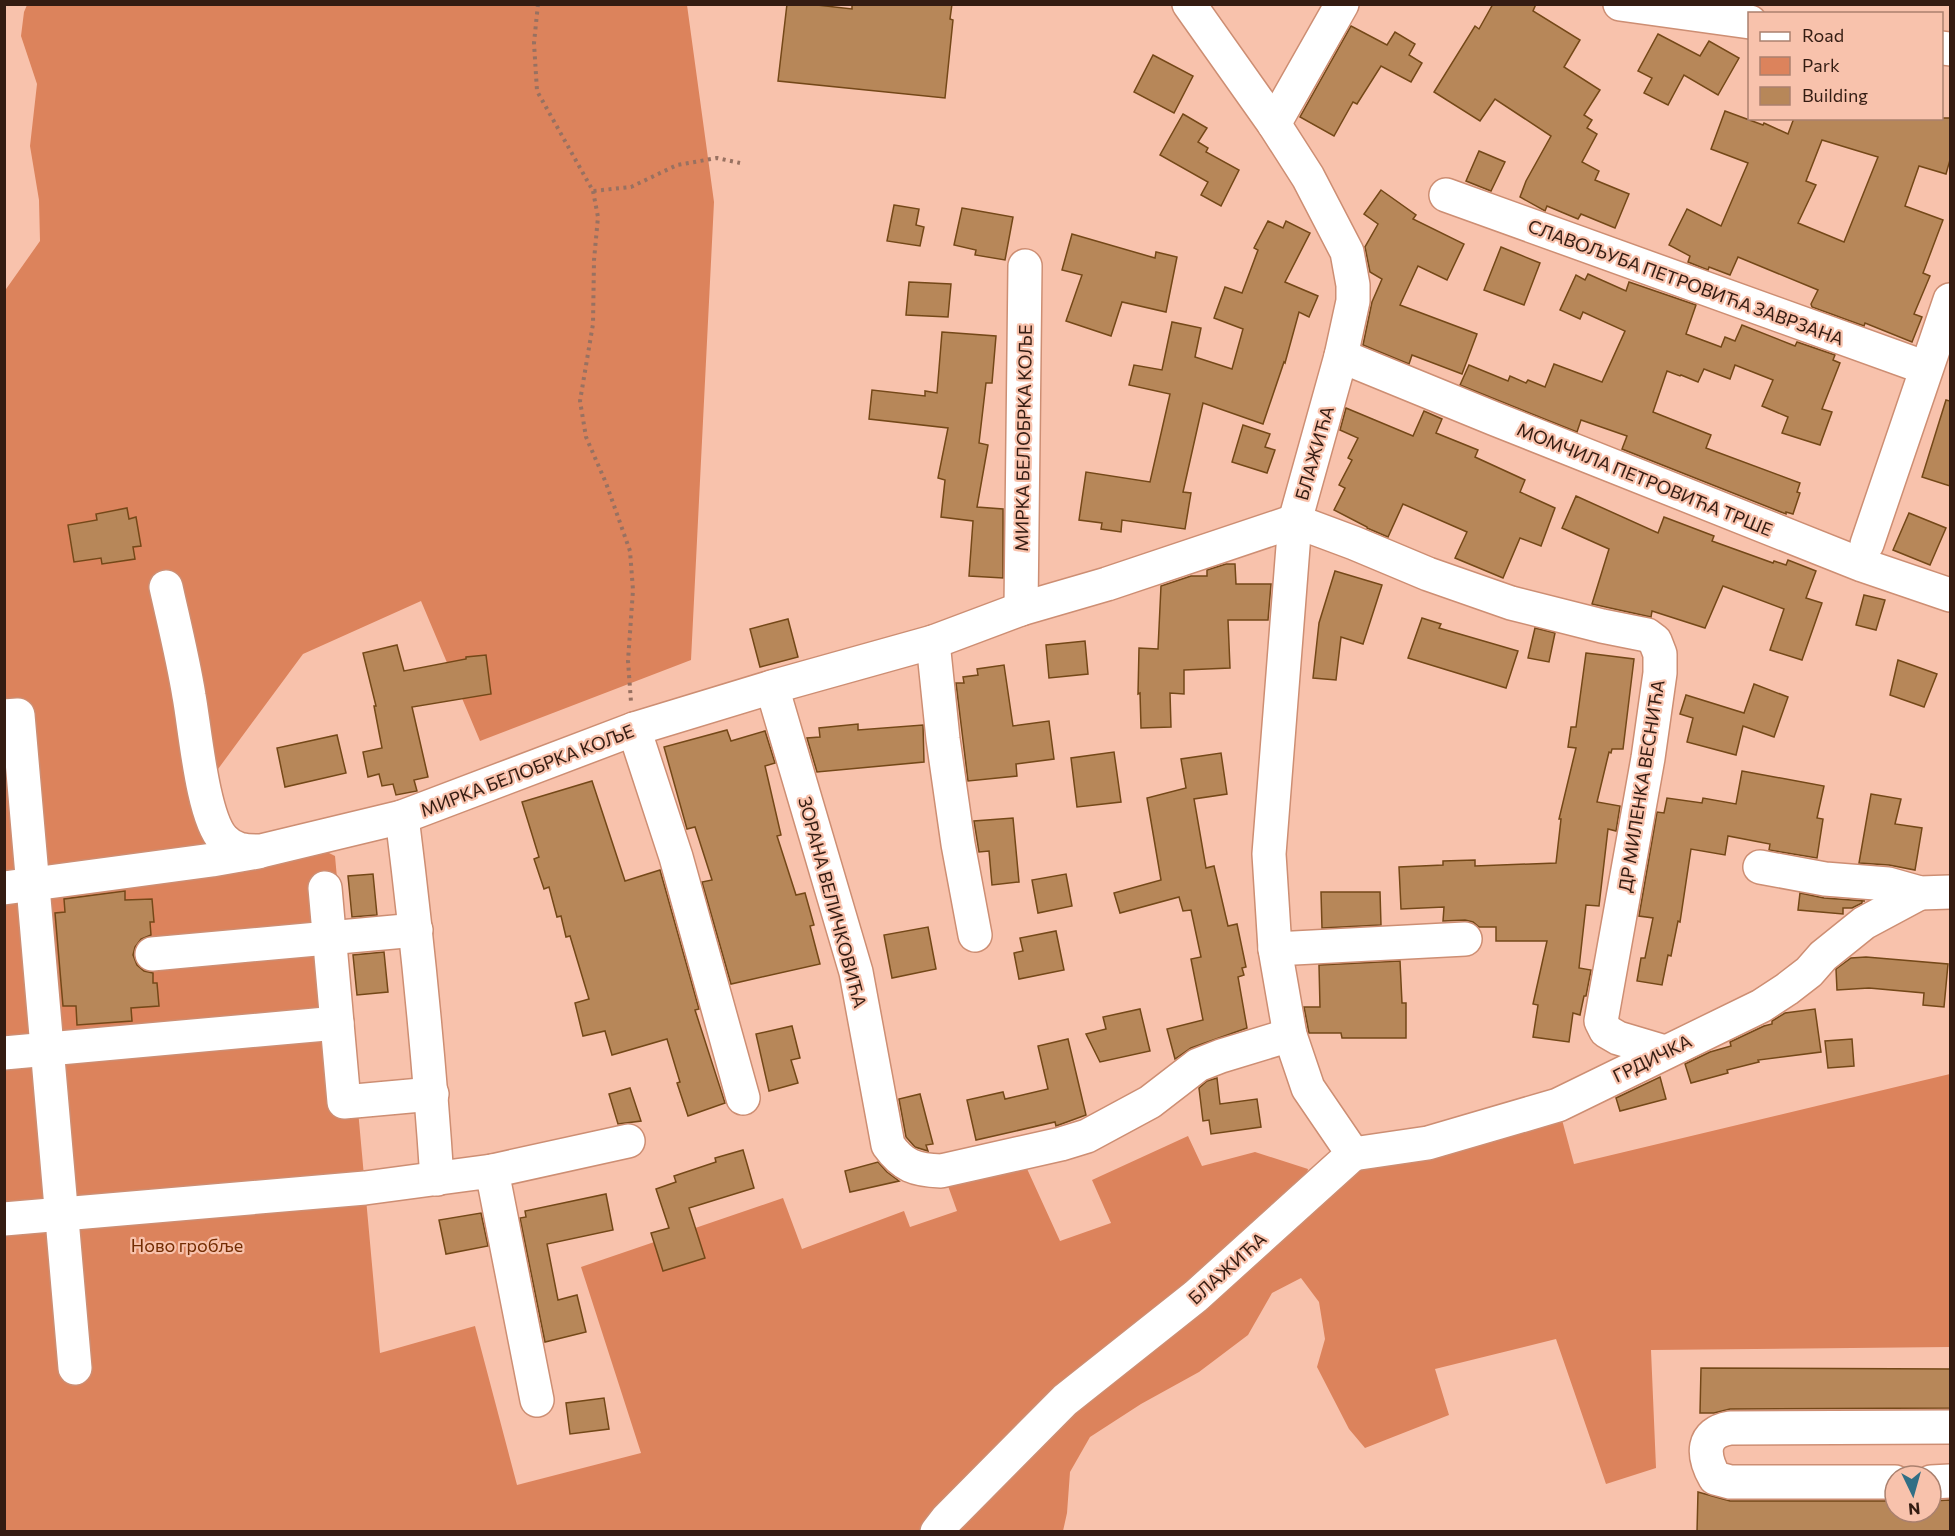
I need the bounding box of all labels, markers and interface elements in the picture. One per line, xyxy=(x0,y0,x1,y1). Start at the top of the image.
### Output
legend xyxy=(1748,12,1943,120)
text: Road xyxy=(1802,24,1844,46)
text: Park xyxy=(1802,54,1840,76)
text: Building xyxy=(1802,84,1868,106)
street label: СЛАВОЉУБА ПЕТРОВИЋА ЗАВРЗАНА xyxy=(1525,214,1847,350)
street label: МИРКА БЕЛОБРКА КОЉЕ xyxy=(1010,324,1036,552)
street label: БЛАЖИЋА xyxy=(1290,403,1338,503)
street label: МОМЧИЛА ПЕТРОВИЋА ТРШЕ xyxy=(1514,418,1776,540)
street label: ДР МИЛЕНКА ВЕСНИЋА xyxy=(1613,678,1669,894)
street label: МИРКА БЕЛОБРКА КОЉЕ xyxy=(417,719,637,821)
street label: ЗОРАНА ВЕЛИЧКОВИЋА xyxy=(794,794,872,1010)
street label: ГРДИЧКА xyxy=(1609,1029,1695,1087)
street label: БЛАЖИЋА xyxy=(1184,1227,1270,1309)
park label: Ново гробље xyxy=(131,1234,243,1256)
north arrow xyxy=(1883,1464,1943,1524)
text: N xyxy=(1908,1499,1921,1519)

